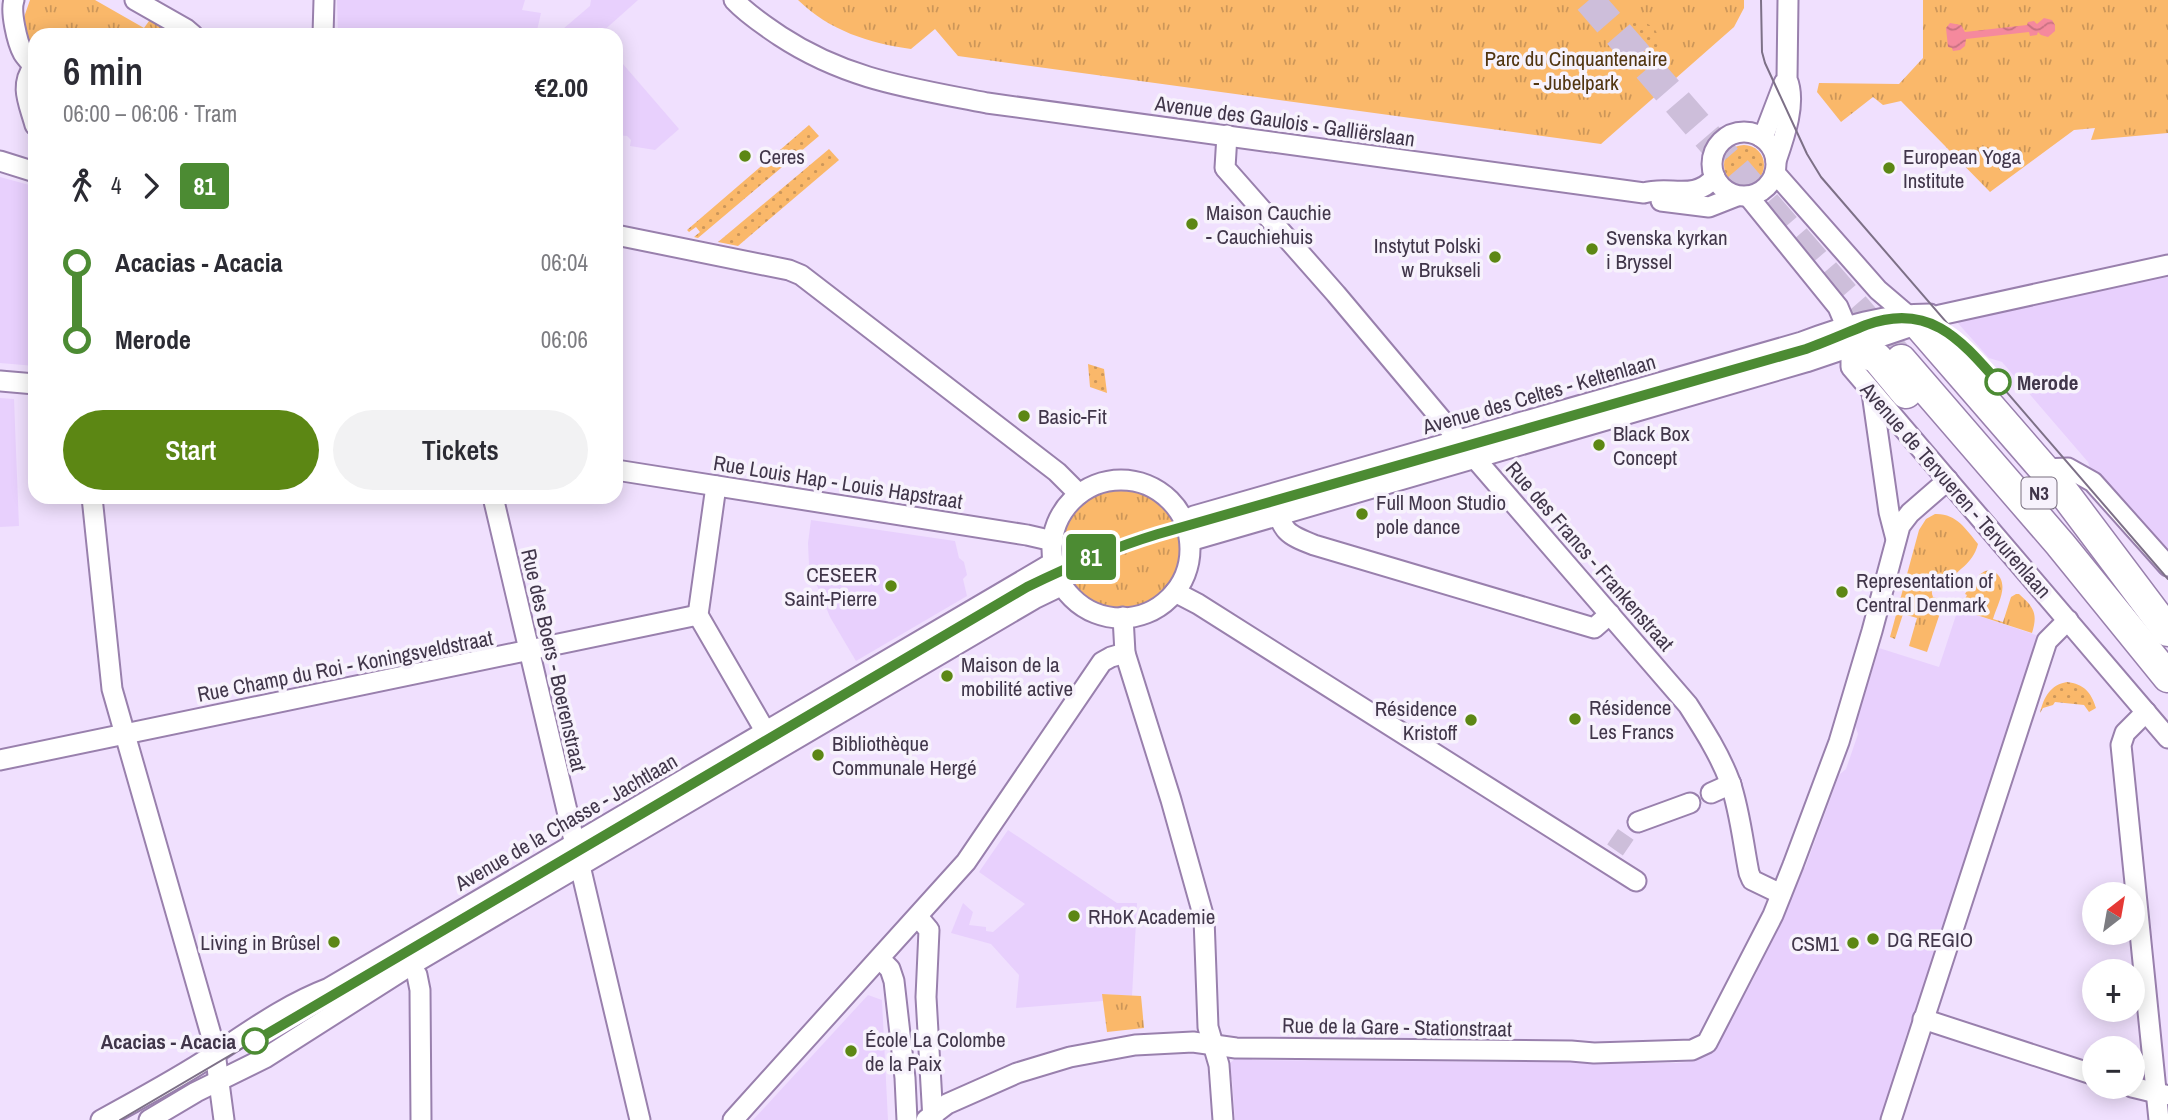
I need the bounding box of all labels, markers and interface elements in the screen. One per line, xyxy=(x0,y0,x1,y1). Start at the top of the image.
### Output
park label: Parc du Cinquantenaire - Jubelpark xyxy=(1485,44,1667,97)
text: 6 min xyxy=(63,46,143,97)
text: €2.00 xyxy=(535,70,588,105)
street label: Avenue des Gaulois - Galliërslaan xyxy=(1152,88,1417,154)
text: 06:00 – 06:06 · Tram xyxy=(63,98,237,129)
place label: Ceres xyxy=(759,142,805,171)
place label: European Yoga Institute xyxy=(1903,142,2021,195)
marker: Ceres xyxy=(737,148,753,164)
marker: European Yoga Institute xyxy=(1881,160,1897,176)
icon: walk xyxy=(63,167,101,205)
icon: forward xyxy=(132,167,170,205)
text: 4 xyxy=(111,170,122,201)
text: 81 xyxy=(194,170,215,202)
place label: Maison Cauchie - Cauchiehuis xyxy=(1206,198,1331,251)
marker: Maison Cauchie - Cauchiehuis xyxy=(1184,216,1200,232)
place label: Svenska kyrkan i Bryssel xyxy=(1606,223,1728,276)
place label: Instytut Polski w Brukseli xyxy=(1374,231,1481,284)
marker: Svenska kyrkan i Bryssel xyxy=(1584,241,1600,257)
text: Acacias - Acacia xyxy=(115,245,283,280)
text: 06:04 xyxy=(541,247,588,278)
marker: Instytut Polski w Brukseli xyxy=(1487,249,1503,265)
text: Merode xyxy=(115,322,191,357)
text: 06:06 xyxy=(541,324,588,355)
street label: Avenue des Celtes - Keltenlaan xyxy=(1418,347,1659,441)
place label: Merode xyxy=(2017,368,2078,397)
marker: Merode xyxy=(1985,369,2011,395)
street label: Avenue de Tervueren - Tervurenlaan xyxy=(1853,375,2058,604)
place label: Basic-Fit xyxy=(1038,402,1107,431)
marker: Basic-Fit xyxy=(1016,408,1032,424)
button: Start xyxy=(63,410,319,490)
button: Tickets xyxy=(333,410,588,490)
place label: Black Box Concept xyxy=(1613,419,1690,472)
marker: Black Box Concept xyxy=(1591,437,1607,453)
street label: Rue Louis Hap - Louis Hapstraat xyxy=(711,448,965,516)
street label: Rue des Francs - Frankenstraat xyxy=(1499,455,1681,657)
road number: N3 xyxy=(2022,478,2056,508)
place label: Full Moon Studio pole dance xyxy=(1376,488,1506,541)
marker: Full Moon Studio pole dance xyxy=(1354,506,1370,522)
line badge: 81 xyxy=(1060,534,1122,580)
text: 81 xyxy=(1080,541,1102,573)
street label: Rue des Boers - Boerenstraat xyxy=(514,546,594,774)
place label: CESEER Saint-Pierre xyxy=(784,560,877,613)
place label: Representation of Central Denmark xyxy=(1856,566,1993,619)
marker: CESEER Saint-Pierre xyxy=(883,578,899,594)
marker: Representation of Central Denmark xyxy=(1834,584,1850,600)
street label: Rue Champ du Roi - Koningsveldstraat xyxy=(195,623,495,709)
place label: Maison de la mobilité active xyxy=(961,650,1073,703)
marker: Maison de la mobilité active xyxy=(939,668,955,684)
place label: Résidence Les Francs xyxy=(1589,693,1674,746)
place label: Résidence Kristoff xyxy=(1375,694,1458,747)
marker: Résidence Les Francs xyxy=(1567,711,1583,727)
marker: Résidence Kristoff xyxy=(1463,712,1479,728)
place label: Bibliothèque Communale Hergé xyxy=(832,729,977,782)
street label: Avenue de la Chasse - Jachtlaan xyxy=(449,746,683,898)
marker: Bibliothèque Communale Hergé xyxy=(810,747,826,763)
north arrow xyxy=(2082,882,2146,945)
map controls xyxy=(2082,882,2145,1099)
place label: RHoK Academie xyxy=(1088,902,1215,931)
marker: RHoK Academie xyxy=(1066,908,1082,924)
place label: DG REGIO xyxy=(1887,925,1973,954)
place label: Living in Brûsel xyxy=(200,928,320,957)
place label: CSM1 xyxy=(1791,929,1839,958)
marker: DG REGIO xyxy=(1865,931,1881,947)
marker: Living in Brûsel xyxy=(326,934,342,950)
marker: CSM1 xyxy=(1845,935,1861,951)
button: + xyxy=(2082,959,2145,1022)
street label: Rue de la Gare - Stationstraat xyxy=(1282,1010,1512,1044)
place label: École La Colombe de la Paix xyxy=(865,1025,1006,1078)
place label: Acacias - Acacia xyxy=(101,1027,236,1056)
marker: Acacias - Acacia xyxy=(242,1028,268,1054)
button: − xyxy=(2082,1036,2145,1099)
marker: École La Colombe de la Paix xyxy=(843,1043,859,1059)

